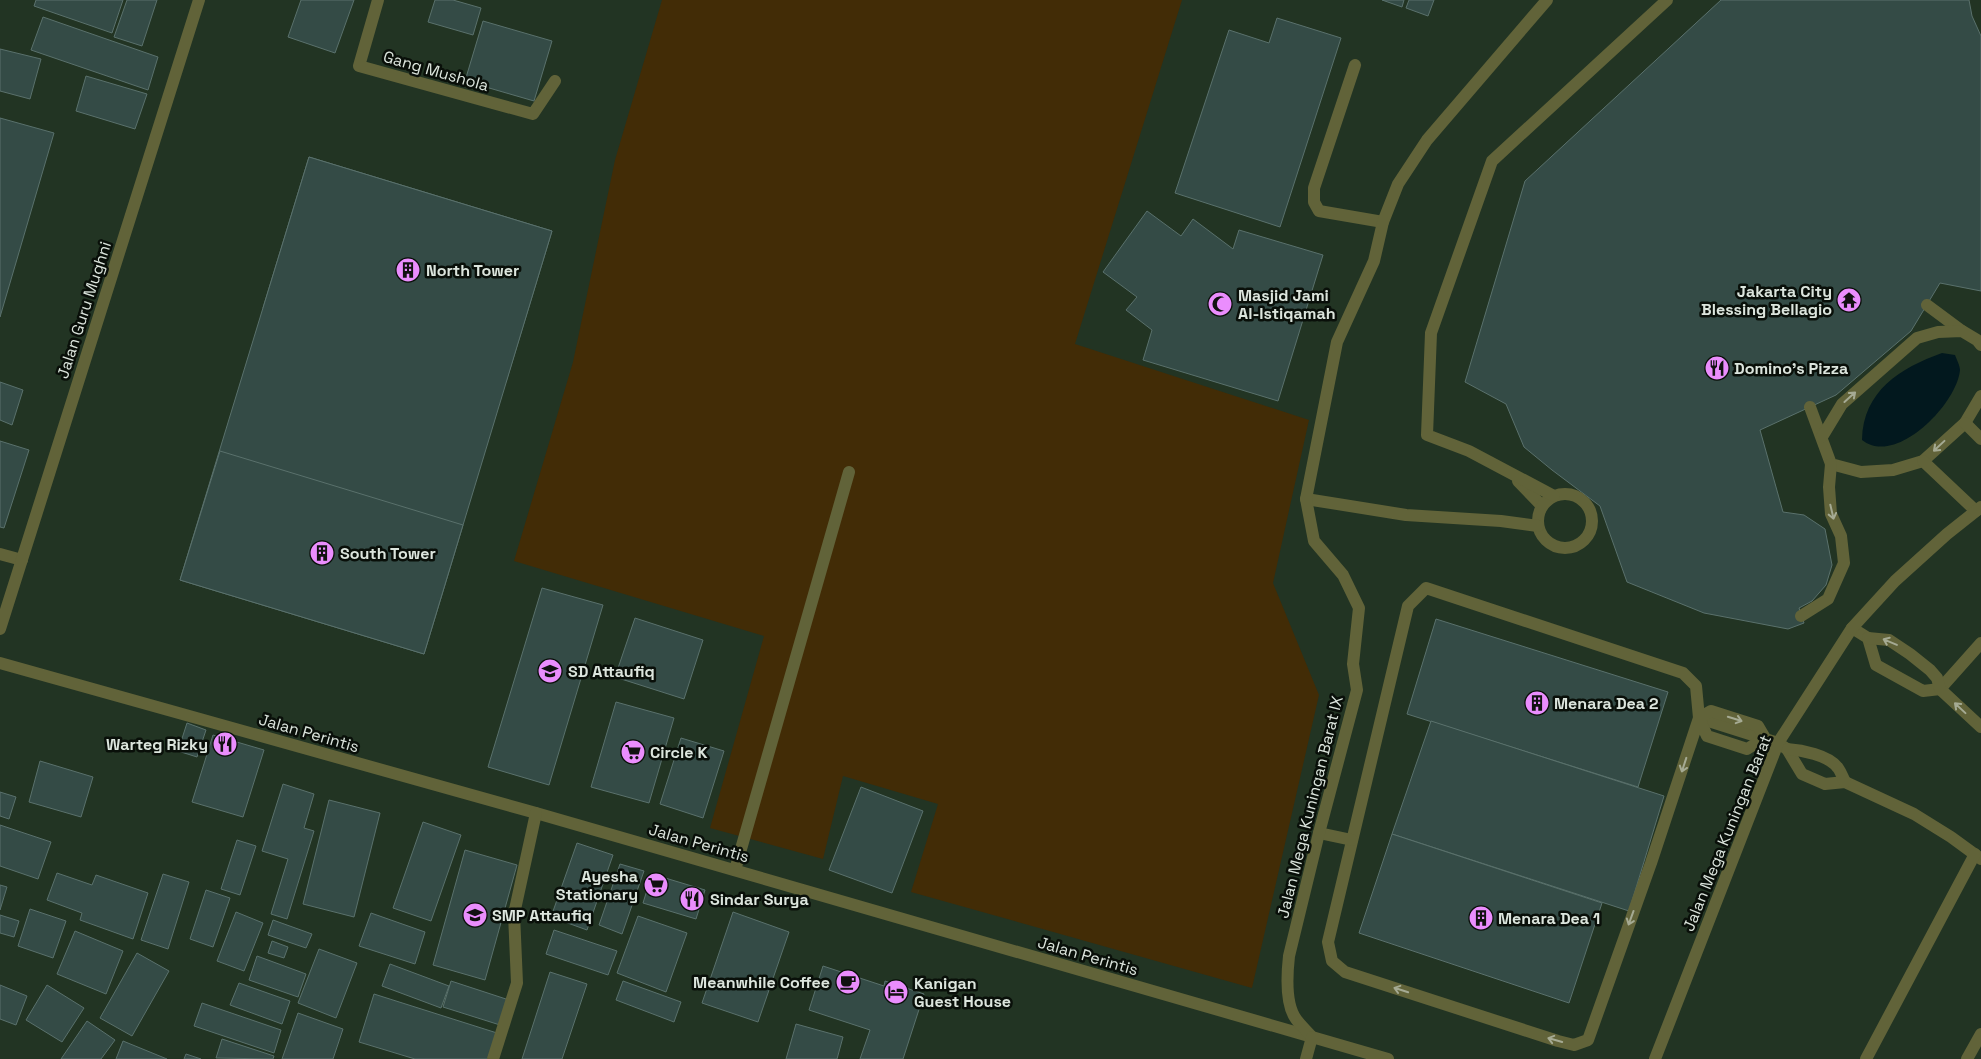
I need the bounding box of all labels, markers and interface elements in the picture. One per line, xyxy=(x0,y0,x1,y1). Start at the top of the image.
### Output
street label: Gang Mushola xyxy=(381,46,491,96)
street label: Jalan Guru Mughni xyxy=(52,239,116,381)
building icon: North Tower xyxy=(395,257,421,283)
place label: North Tower xyxy=(426,260,519,281)
place label: Jakarta City Blessing Bellagio xyxy=(1701,281,1832,320)
place label: Masjid Jami Al-Istiqamah xyxy=(1238,285,1336,324)
temple icon: Jakarta City Blessing Bellagio xyxy=(1836,287,1862,313)
mosque icon: Masjid Jami Al-Istiqamah xyxy=(1207,291,1233,317)
restaurant icon: Domino's Pizza xyxy=(1704,355,1730,381)
place label: Domino's Pizza xyxy=(1734,358,1848,379)
one-way arrow xyxy=(1844,391,1857,403)
one-way arrow xyxy=(1932,441,1945,452)
one-way arrow xyxy=(1828,504,1837,520)
building icon: South Tower xyxy=(309,540,335,566)
place label: South Tower xyxy=(340,543,436,564)
one-way arrow xyxy=(1883,637,1898,647)
school or university icon: SD Attaufiq xyxy=(537,658,563,684)
place label: SD Attaufiq xyxy=(568,661,655,682)
building icon: Menara Dea 2 xyxy=(1524,690,1550,716)
place label: Menara Dea 2 xyxy=(1554,693,1659,714)
street label: Jalan Mega Kuningan Barat IX xyxy=(1272,694,1348,920)
one-way arrow xyxy=(1954,702,1967,714)
street label: Jalan Perintis xyxy=(256,709,362,757)
one-way arrow xyxy=(1726,714,1742,724)
restaurant icon: Warteg Rizky xyxy=(212,731,238,757)
street label: Jalan Mega Kuningan Barat xyxy=(1678,732,1776,934)
place label: Warteg Rizky xyxy=(106,734,208,755)
supermarket icon: Circle K xyxy=(620,739,646,765)
place label: Circle K xyxy=(650,742,708,763)
one-way arrow xyxy=(1679,756,1688,772)
street label: Jalan Perintis xyxy=(646,819,752,867)
place label: Ayesha Stationary xyxy=(556,866,638,905)
supermarket icon: Ayesha Stationary xyxy=(643,872,669,898)
restaurant icon: Sindar Surya xyxy=(679,886,705,912)
place label: Sindar Surya xyxy=(710,889,809,910)
school or university icon: SMP Attaufiq xyxy=(462,902,488,928)
place label: SMP Attaufiq xyxy=(492,905,592,926)
building icon: Menara Dea 1 xyxy=(1468,905,1494,931)
place label: Menara Dea 1 xyxy=(1498,908,1600,929)
one-way arrow xyxy=(1626,910,1635,926)
street label: Jalan Perintis xyxy=(1035,932,1141,980)
cafe icon: Meanwhile Coffee xyxy=(835,969,861,995)
place label: Meanwhile Coffee xyxy=(693,972,830,993)
place label: Kanigan Guest House xyxy=(914,973,1011,1012)
hotel icon: Kanigan Guest House xyxy=(883,979,909,1005)
one-way arrow xyxy=(1394,985,1409,994)
one-way arrow xyxy=(1548,1035,1564,1044)

